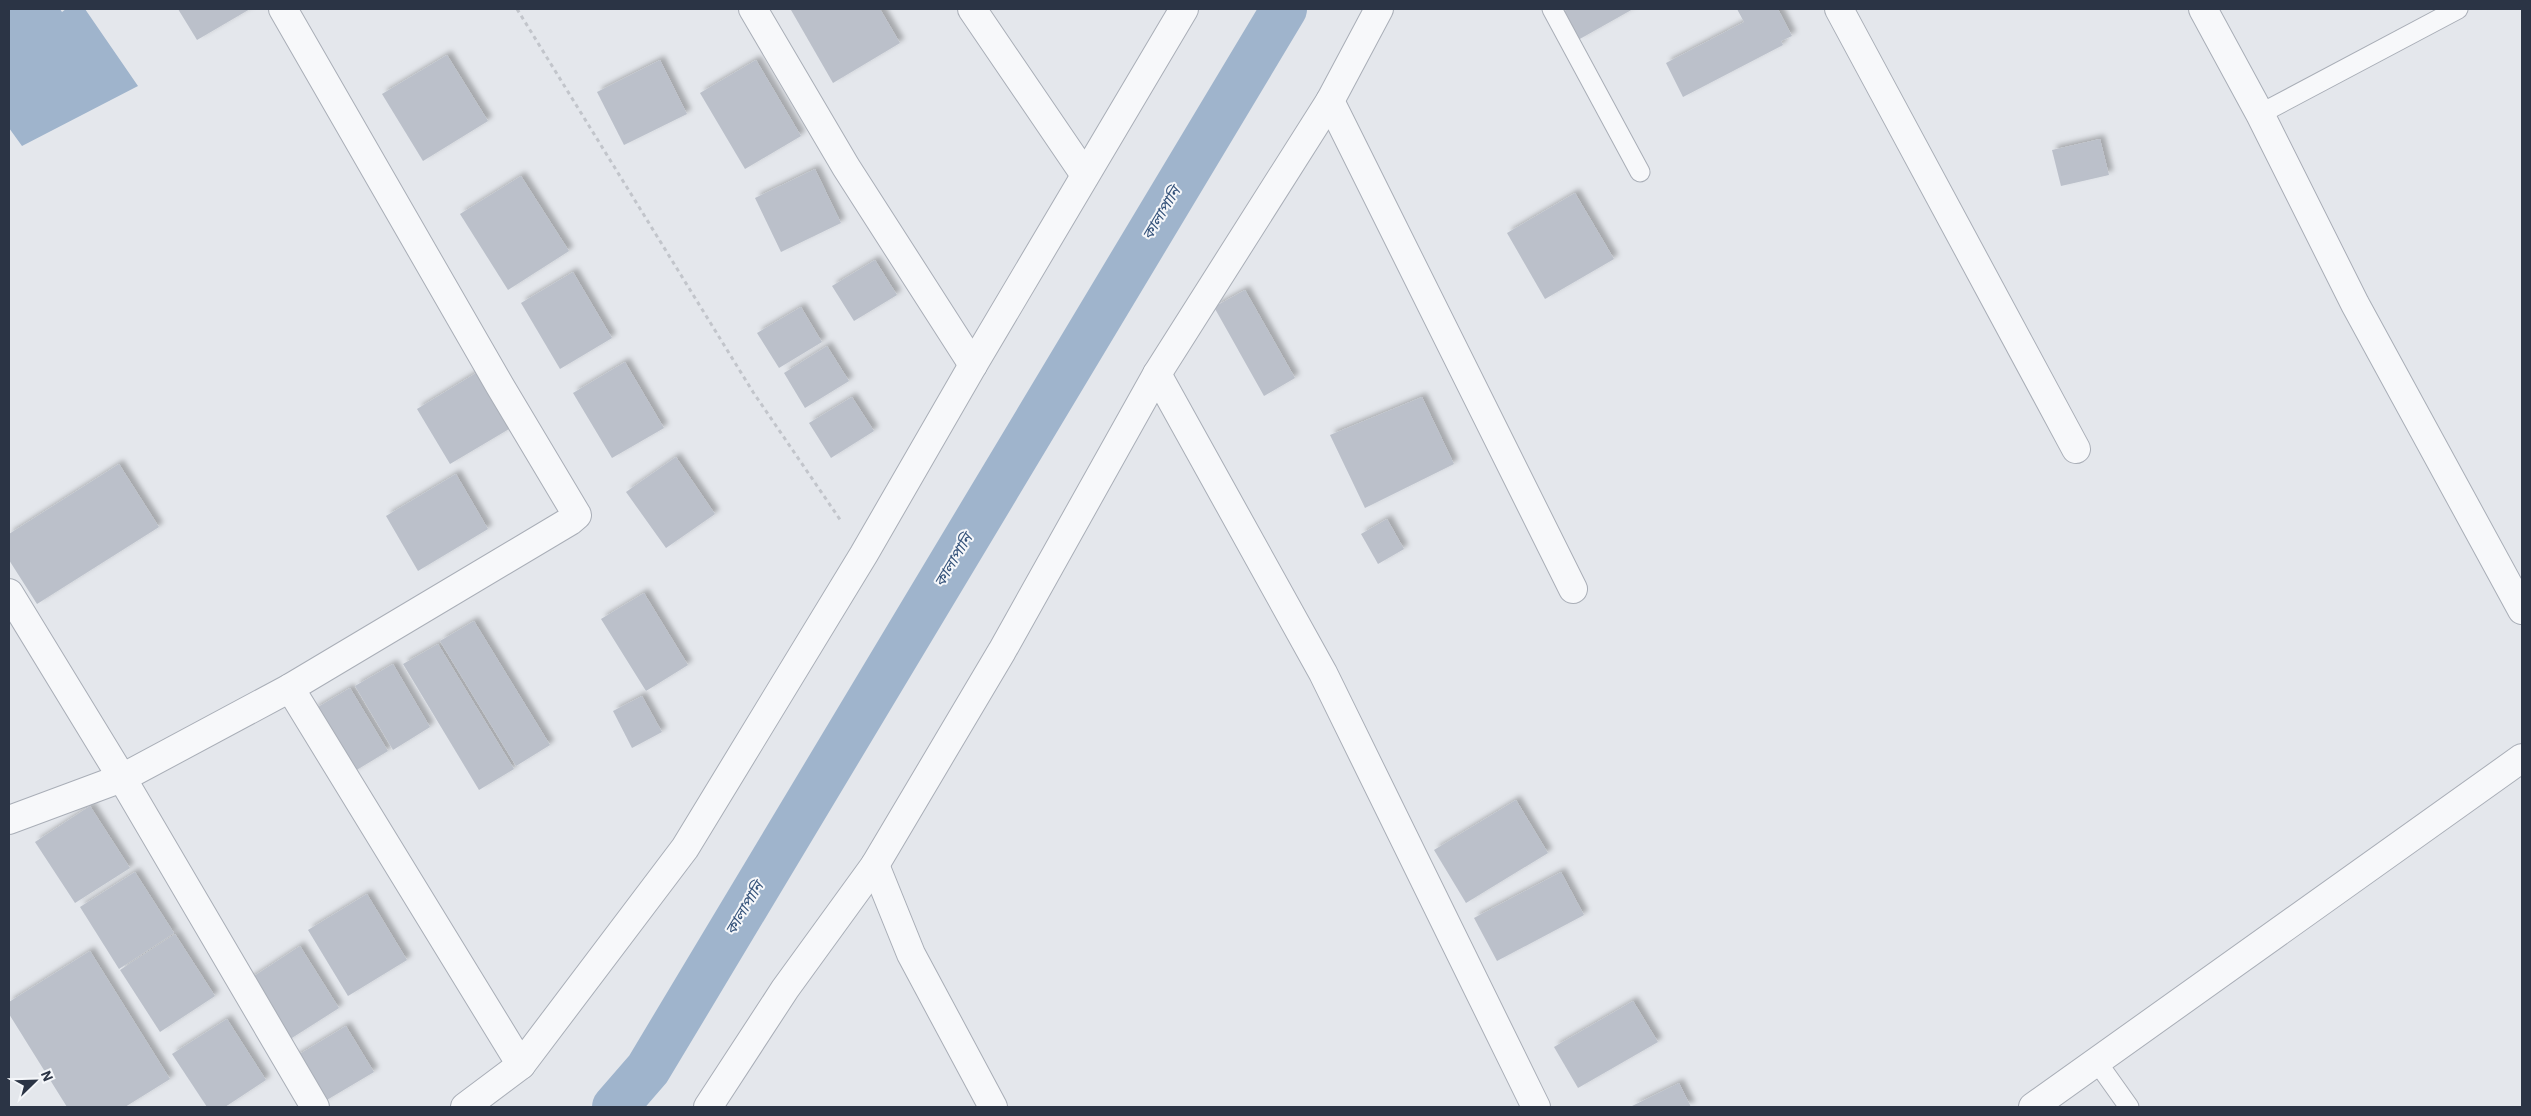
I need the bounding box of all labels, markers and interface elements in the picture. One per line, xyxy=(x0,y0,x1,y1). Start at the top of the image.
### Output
water label: কালাপানি xyxy=(1138,180,1186,243)
water label: কালাপানি xyxy=(930,527,978,590)
water label: কালাপানি xyxy=(721,875,769,938)
north arrow xyxy=(10,1056,60,1106)
text: N xyxy=(37,1068,57,1084)

